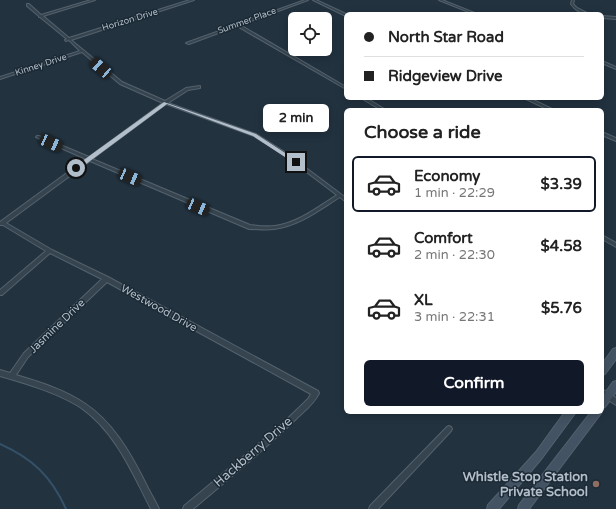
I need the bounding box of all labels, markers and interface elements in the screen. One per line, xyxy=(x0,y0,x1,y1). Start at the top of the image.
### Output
street label: Summer Place xyxy=(216,5,278,37)
street label: Horizon Drive xyxy=(101,6,159,34)
map controls xyxy=(288,12,332,56)
button: locate xyxy=(288,12,332,56)
text: North Star Road xyxy=(388,28,504,46)
street label: Kinney Drive xyxy=(14,51,68,79)
car xyxy=(88,56,114,80)
text: Ridgeview Drive xyxy=(388,67,503,85)
callout: 2 min xyxy=(263,104,329,132)
text: 2 min xyxy=(279,110,313,126)
text: Choose a ride xyxy=(364,121,481,143)
car xyxy=(38,133,64,153)
route end xyxy=(287,153,305,171)
route start xyxy=(67,159,85,177)
icon: car xyxy=(366,166,402,202)
car xyxy=(117,167,143,187)
text: Economy xyxy=(414,167,480,185)
text: $3.39 xyxy=(541,175,582,193)
text: 1 min · 22:29 xyxy=(414,185,495,201)
car xyxy=(185,197,211,217)
icon: car xyxy=(366,228,402,264)
text: Comfort xyxy=(414,229,473,247)
text: $4.58 xyxy=(541,237,582,255)
text: 2 min · 22:30 xyxy=(414,247,495,263)
street label: Westwood Drive xyxy=(119,282,199,334)
icon: car xyxy=(366,290,402,326)
text: XL xyxy=(414,291,433,309)
street label: Jasmine Drive xyxy=(26,296,88,356)
text: $5.76 xyxy=(541,299,582,317)
text: 3 min · 22:31 xyxy=(414,309,495,325)
button: Confirm xyxy=(364,360,584,406)
street label: Hackberry Drive xyxy=(210,413,296,491)
place label: Whistle Stop Station Private School xyxy=(463,469,588,500)
marker: Whistle Stop Station Private School xyxy=(591,479,601,489)

